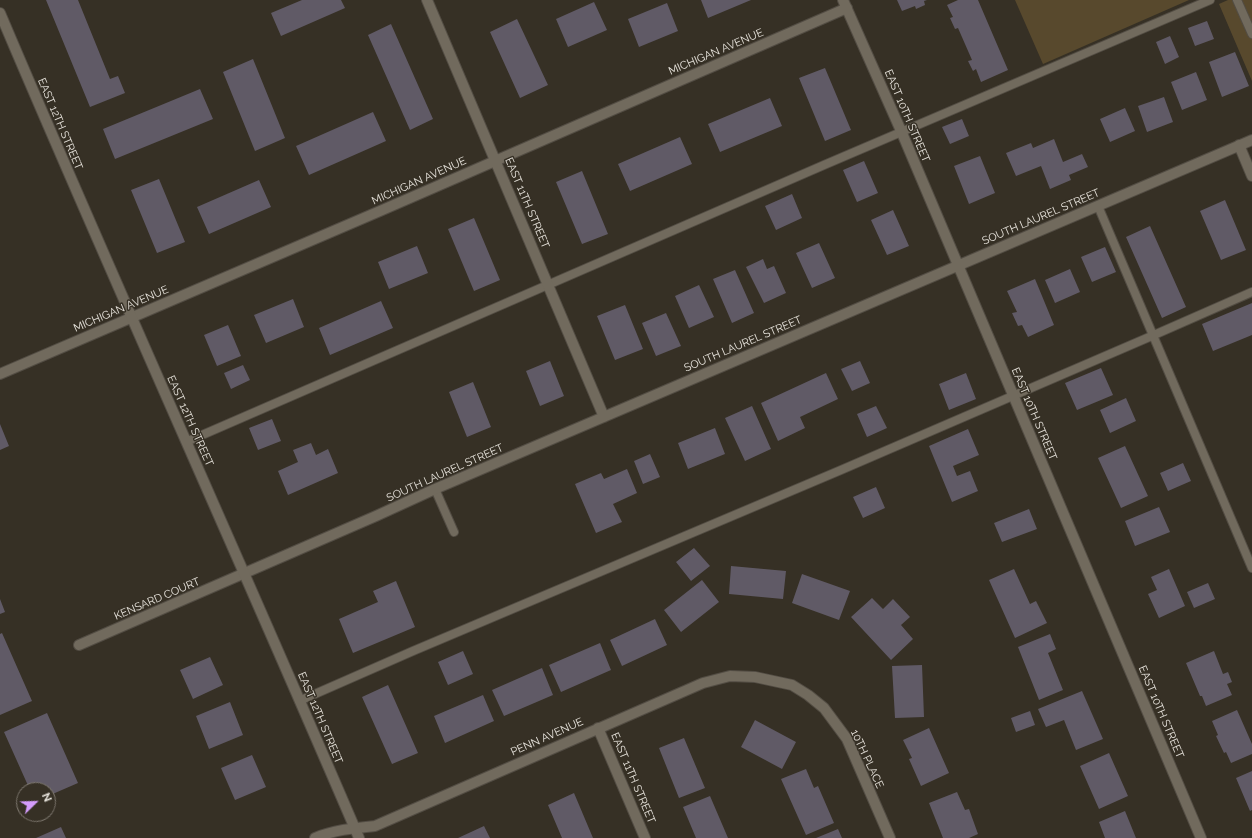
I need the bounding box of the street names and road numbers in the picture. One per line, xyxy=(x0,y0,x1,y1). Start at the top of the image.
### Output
street label: MICHIGAN AVENUE xyxy=(667,26,765,78)
street label: EAST 10TH STREET xyxy=(882,68,932,164)
street label: EAST 12TH STREET xyxy=(35,76,85,172)
street label: MICHIGAN AVENUE xyxy=(370,154,468,208)
street label: EAST 11TH STREET xyxy=(502,156,552,250)
street label: SOUTH LAUREL STREET xyxy=(980,186,1102,248)
street label: MICHIGAN AVENUE xyxy=(72,283,170,335)
street label: SOUTH LAUREL STREET xyxy=(682,313,804,375)
street label: EAST 10TH STREET xyxy=(1009,366,1059,462)
street label: EAST 12TH STREET xyxy=(164,373,216,469)
street label: SOUTH LAUREL STREET xyxy=(385,441,505,505)
street label: KENSARD COURT xyxy=(112,575,202,623)
street label: EAST 10TH STREET xyxy=(1136,664,1186,760)
street label: EAST 12TH STREET xyxy=(295,670,345,766)
street label: PENN AVENUE xyxy=(509,715,585,759)
street label: 10TH PLACE xyxy=(848,728,886,790)
street label: EAST 11TH STREET xyxy=(608,731,658,825)

